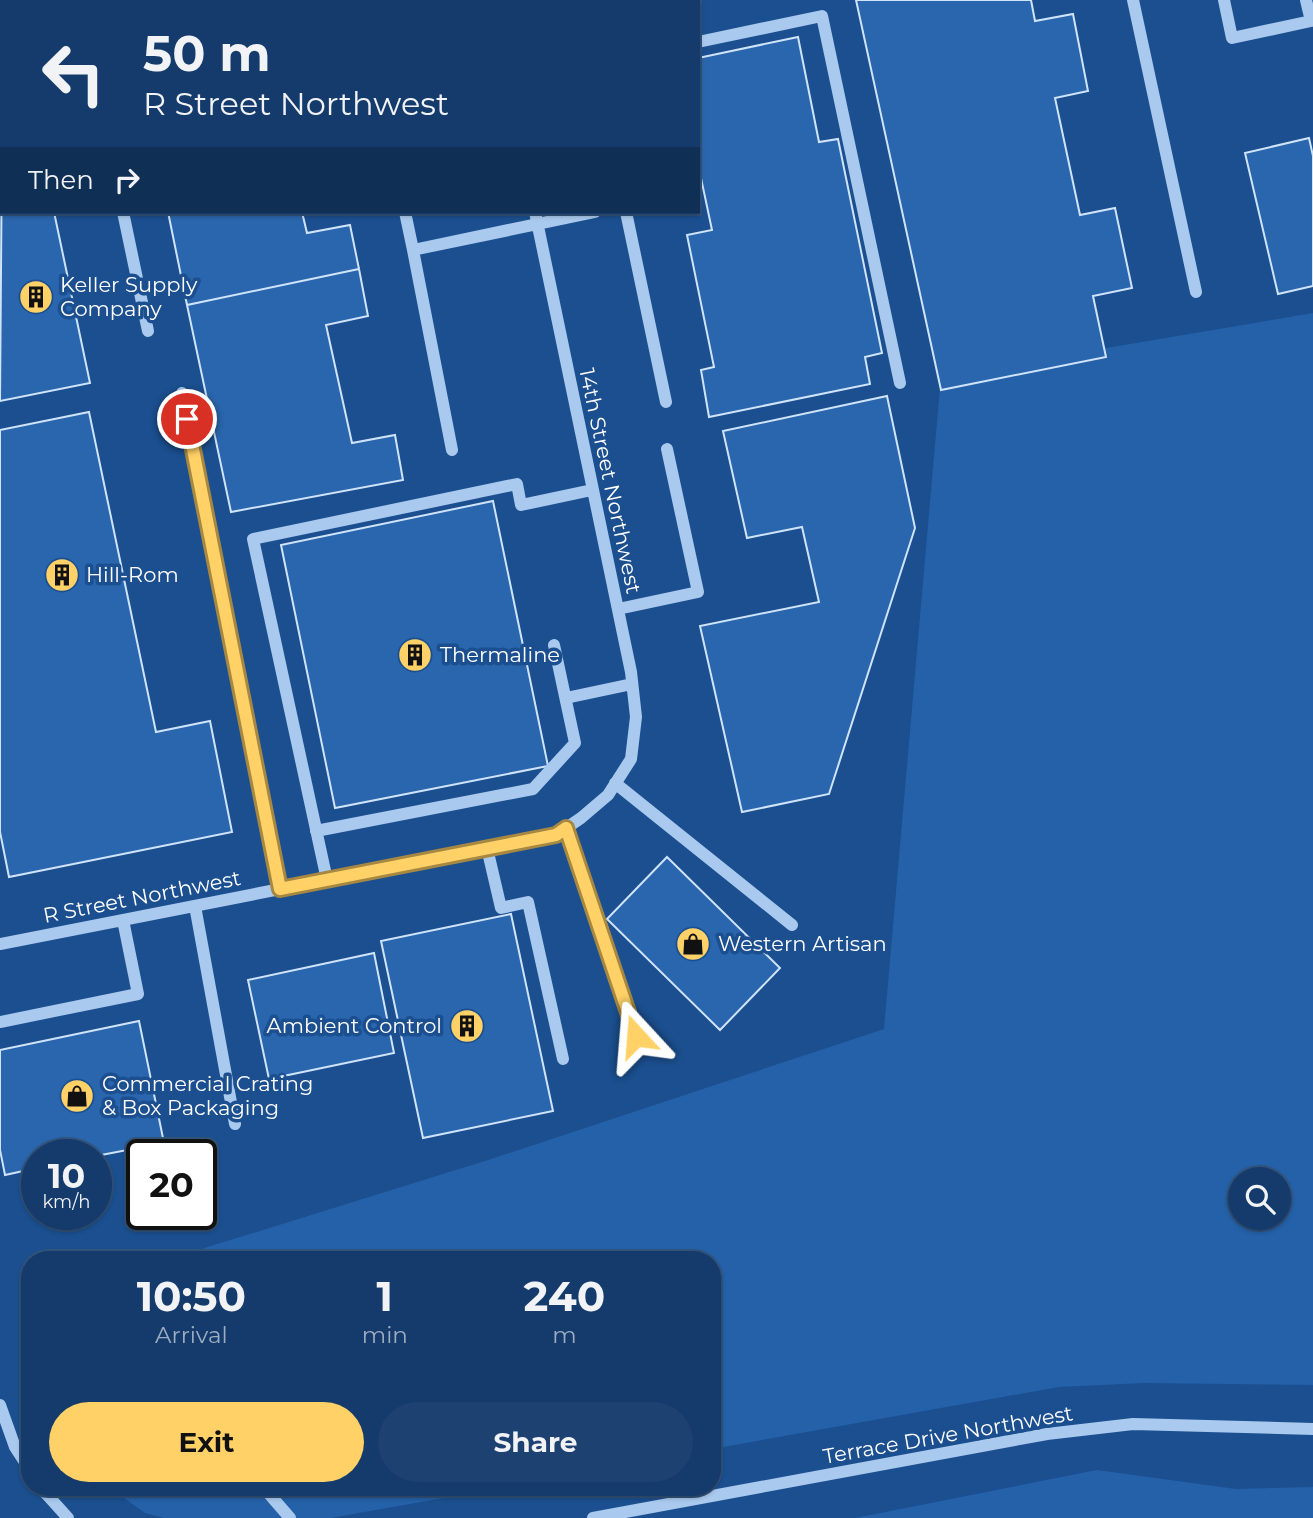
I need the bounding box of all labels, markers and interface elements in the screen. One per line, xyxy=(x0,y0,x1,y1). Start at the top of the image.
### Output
text: 50 m xyxy=(143,24,271,83)
icon: left xyxy=(28,28,119,119)
text: R Street Northwest xyxy=(143,84,449,123)
icon: right xyxy=(108,161,146,199)
text: Then xyxy=(28,164,94,196)
place label: Keller Supply Company xyxy=(60,272,198,321)
building icon: Keller Supply Company xyxy=(17,278,55,316)
street label: 14th Street Northwest xyxy=(574,366,647,596)
pin xyxy=(157,389,217,449)
icon: arrive xyxy=(168,400,206,438)
building icon: Hill-Rom xyxy=(43,556,81,594)
place label: Hill-Rom xyxy=(86,562,179,587)
building icon: Thermaline xyxy=(396,636,434,674)
place label: Thermaline xyxy=(440,642,560,667)
street label: R Street Northwest xyxy=(41,865,243,928)
shop icon: Western Artisan xyxy=(674,925,712,963)
place label: Western Artisan xyxy=(718,931,887,956)
position arrow xyxy=(599,999,673,1073)
building icon: Ambient Control xyxy=(448,1007,486,1045)
place label: Ambient Control xyxy=(267,1013,442,1038)
place label: Commercial Crating & Box Packaging xyxy=(102,1071,313,1120)
shop icon: Commercial Crating & Box Packaging xyxy=(58,1077,96,1115)
speed limit sign: 20 xyxy=(126,1139,217,1230)
text: 10 xyxy=(48,1154,85,1197)
map controls xyxy=(1228,1167,1291,1230)
button: search xyxy=(1228,1167,1291,1230)
text: km/h xyxy=(42,1191,91,1213)
text: 10:50 xyxy=(137,1270,246,1322)
text: 1 xyxy=(377,1270,393,1322)
text: 240 xyxy=(524,1270,605,1322)
text: Arrival xyxy=(155,1321,228,1349)
text: min xyxy=(362,1321,408,1349)
text: m xyxy=(552,1321,577,1349)
street label: Terrace Drive Northwest xyxy=(821,1400,1075,1469)
button: Exit xyxy=(49,1402,364,1482)
button: Share xyxy=(378,1402,693,1482)

